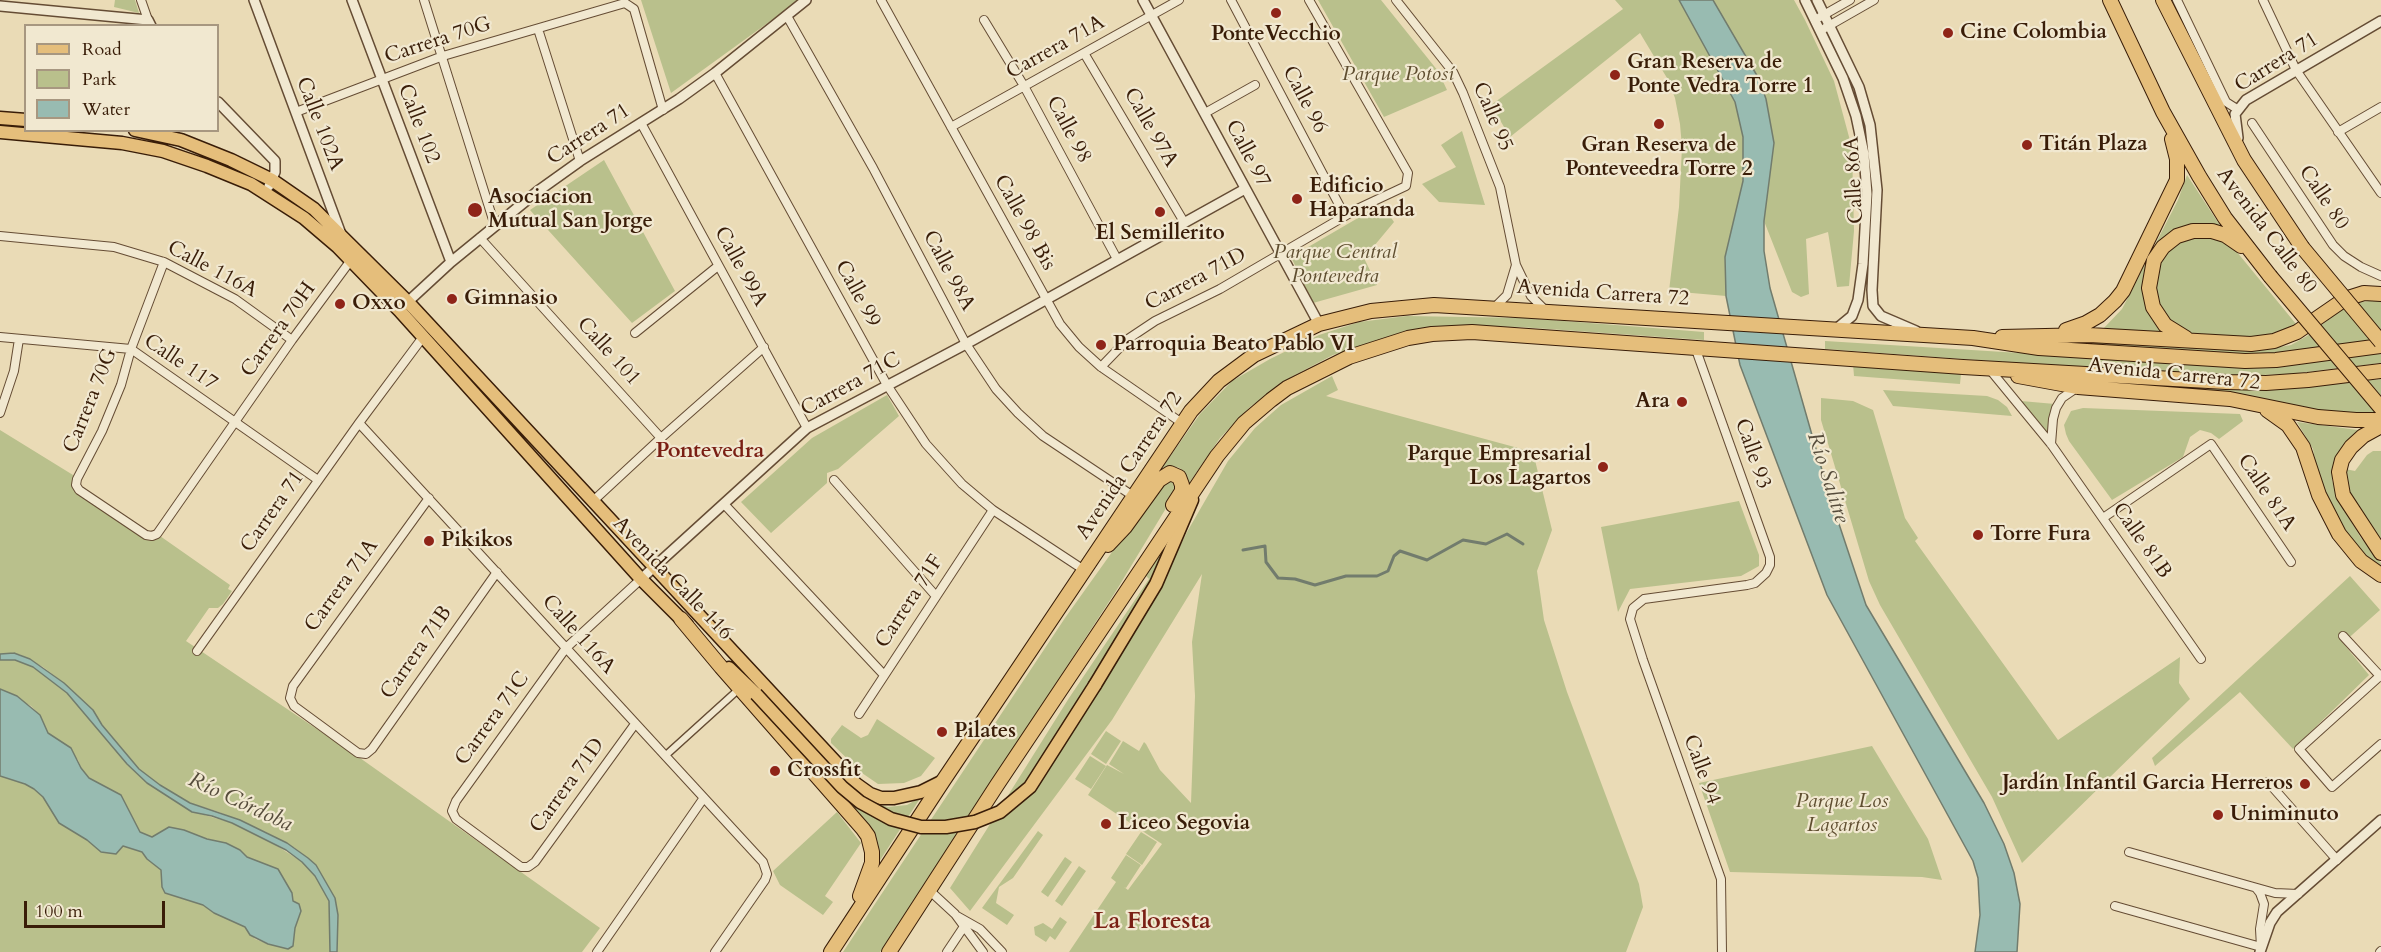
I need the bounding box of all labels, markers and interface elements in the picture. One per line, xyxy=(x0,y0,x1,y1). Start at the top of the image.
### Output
marker: PonteVecchio xyxy=(1269,6,1283,20)
street label: Carrera 71A xyxy=(1002,11,1110,85)
street label: Carrera 70G xyxy=(382,12,494,70)
place label: Cine Colombia xyxy=(1960,20,2107,46)
place label: PonteVecchio xyxy=(1211,22,1341,48)
legend xyxy=(24,24,219,132)
marker: Cine Colombia xyxy=(1941,26,1955,40)
street label: Carrera 71 xyxy=(2231,27,2323,99)
text: Road xyxy=(82,37,122,62)
place label: Gran Reserva de Ponte Vedra Torre 1 xyxy=(1627,50,1814,100)
street label: Calle 96 xyxy=(1276,62,1332,138)
park label: Parque Potosí xyxy=(1342,62,1454,88)
text: Park xyxy=(82,67,117,92)
marker: Gran Reserva de Ponte Vedra Torre 1 xyxy=(1608,68,1622,82)
street label: Calle 102A xyxy=(290,74,348,174)
street label: Calle 95 xyxy=(1466,79,1518,155)
street label: Calle 102 xyxy=(391,81,445,167)
street label: Calle 97A xyxy=(1117,84,1183,172)
street label: Calle 98 xyxy=(1040,92,1096,168)
text: Water xyxy=(82,97,130,122)
street label: Carrera 71 xyxy=(543,99,635,171)
street label: Calle 97 xyxy=(1219,116,1275,192)
marker: Gran Reserva de Ponteveedra Torre 2 xyxy=(1652,117,1666,131)
place label: Titán Plaza xyxy=(2039,132,2148,158)
place label: Gran Reserva de Ponteveedra Torre 2 xyxy=(1565,133,1753,183)
street label: Calle 86A xyxy=(1840,136,1870,224)
marker: Titán Plaza xyxy=(2020,138,2034,152)
street label: Calle 80 xyxy=(2292,161,2354,235)
street label: Avenida Calle 80 xyxy=(2210,163,2322,299)
street label: Calle 98 Bis xyxy=(987,171,1061,275)
place label: Edificio Haparanda xyxy=(1309,174,1415,224)
place label: Asociacion Mutual San Jorge xyxy=(488,185,653,235)
marker: Edificio Haparanda xyxy=(1290,192,1304,206)
marker: Asociacion Mutual San Jorge xyxy=(466,201,484,219)
marker: El Semillerito xyxy=(1153,205,1167,219)
place label: El Semillerito xyxy=(1095,221,1225,247)
street label: Calle 99A xyxy=(708,223,772,311)
street label: Calle 98A xyxy=(916,226,980,316)
street label: Calle 116A xyxy=(163,236,261,304)
park label: Parque Central Pontevedra xyxy=(1273,240,1397,290)
street label: Carrera 71D xyxy=(1141,243,1251,317)
street label: Calle 99 xyxy=(828,256,886,332)
street label: Avenida Carrera 72 xyxy=(1516,275,1690,313)
street label: Carrera 70H xyxy=(236,278,322,382)
place label: Gimnasio xyxy=(464,286,558,312)
place label: Oxxo xyxy=(352,291,406,317)
marker: Gimnasio xyxy=(445,292,459,306)
marker: Oxxo xyxy=(333,297,347,311)
street label: Calle 101 xyxy=(571,313,645,391)
street label: Calle 117 xyxy=(138,329,222,397)
place label: Parroquia Beato Pablo VI xyxy=(1113,332,1354,358)
marker: Parroquia Beato Pablo VI xyxy=(1094,338,1108,352)
street label: Carrera 70G xyxy=(59,345,123,457)
street label: Carrera 71C xyxy=(797,347,905,423)
street label: Avenida Carrera 72 xyxy=(2087,353,2261,397)
street label: Avenida Carrera 72 xyxy=(1071,387,1189,545)
place label: Ara xyxy=(1635,389,1670,415)
marker: Ara xyxy=(1675,395,1689,409)
street label: Calle 93 xyxy=(1728,416,1776,492)
water label: Río Salitre xyxy=(1800,429,1854,527)
district label: Pontevedra xyxy=(656,439,764,465)
place label: Parque Empresarial Los Lagartos xyxy=(1407,442,1591,492)
street label: Calle 81A xyxy=(2231,450,2301,536)
marker: Parque Empresarial Los Lagartos xyxy=(1596,460,1610,474)
street label: Carrera 71 xyxy=(236,466,310,558)
street label: Calle 81B xyxy=(2106,498,2176,584)
street label: Avenida Calle 116 xyxy=(607,512,737,646)
place label: Torre Fura xyxy=(1990,522,2091,548)
place label: Pikikos xyxy=(441,528,513,554)
marker: Torre Fura xyxy=(1971,528,1985,542)
marker: Pikikos xyxy=(422,534,436,548)
street label: Carrera 71A xyxy=(300,535,384,637)
street label: Carrera 71F xyxy=(871,551,949,653)
street label: Calle 116A xyxy=(536,590,620,680)
street label: Carrera 71B xyxy=(376,601,458,705)
street label: Carrera 71C xyxy=(450,667,536,771)
place label: Pilates xyxy=(954,719,1016,745)
marker: Pilates xyxy=(935,725,949,739)
street label: Calle 94 xyxy=(1677,732,1725,808)
street label: Carrera 71D xyxy=(525,734,611,838)
place label: Crossfit xyxy=(787,758,861,784)
marker: Crossfit xyxy=(768,764,782,778)
water label: Río Córdoba xyxy=(184,767,296,839)
place label: Jardín Infantil Garcia Herreros xyxy=(2002,771,2293,797)
marker: Jardín Infantil Garcia Herreros xyxy=(2298,777,2312,791)
park label: Parque Los Lagartos xyxy=(1796,789,1888,839)
place label: Uniminuto xyxy=(2230,802,2339,828)
marker: Uniminuto xyxy=(2211,808,2225,822)
place label: Liceo Segovia xyxy=(1118,811,1250,837)
marker: Liceo Segovia xyxy=(1099,817,1113,831)
scale bar xyxy=(27,889,168,927)
text: 100 m xyxy=(35,899,83,924)
district label: La Floresta xyxy=(1093,908,1211,936)

